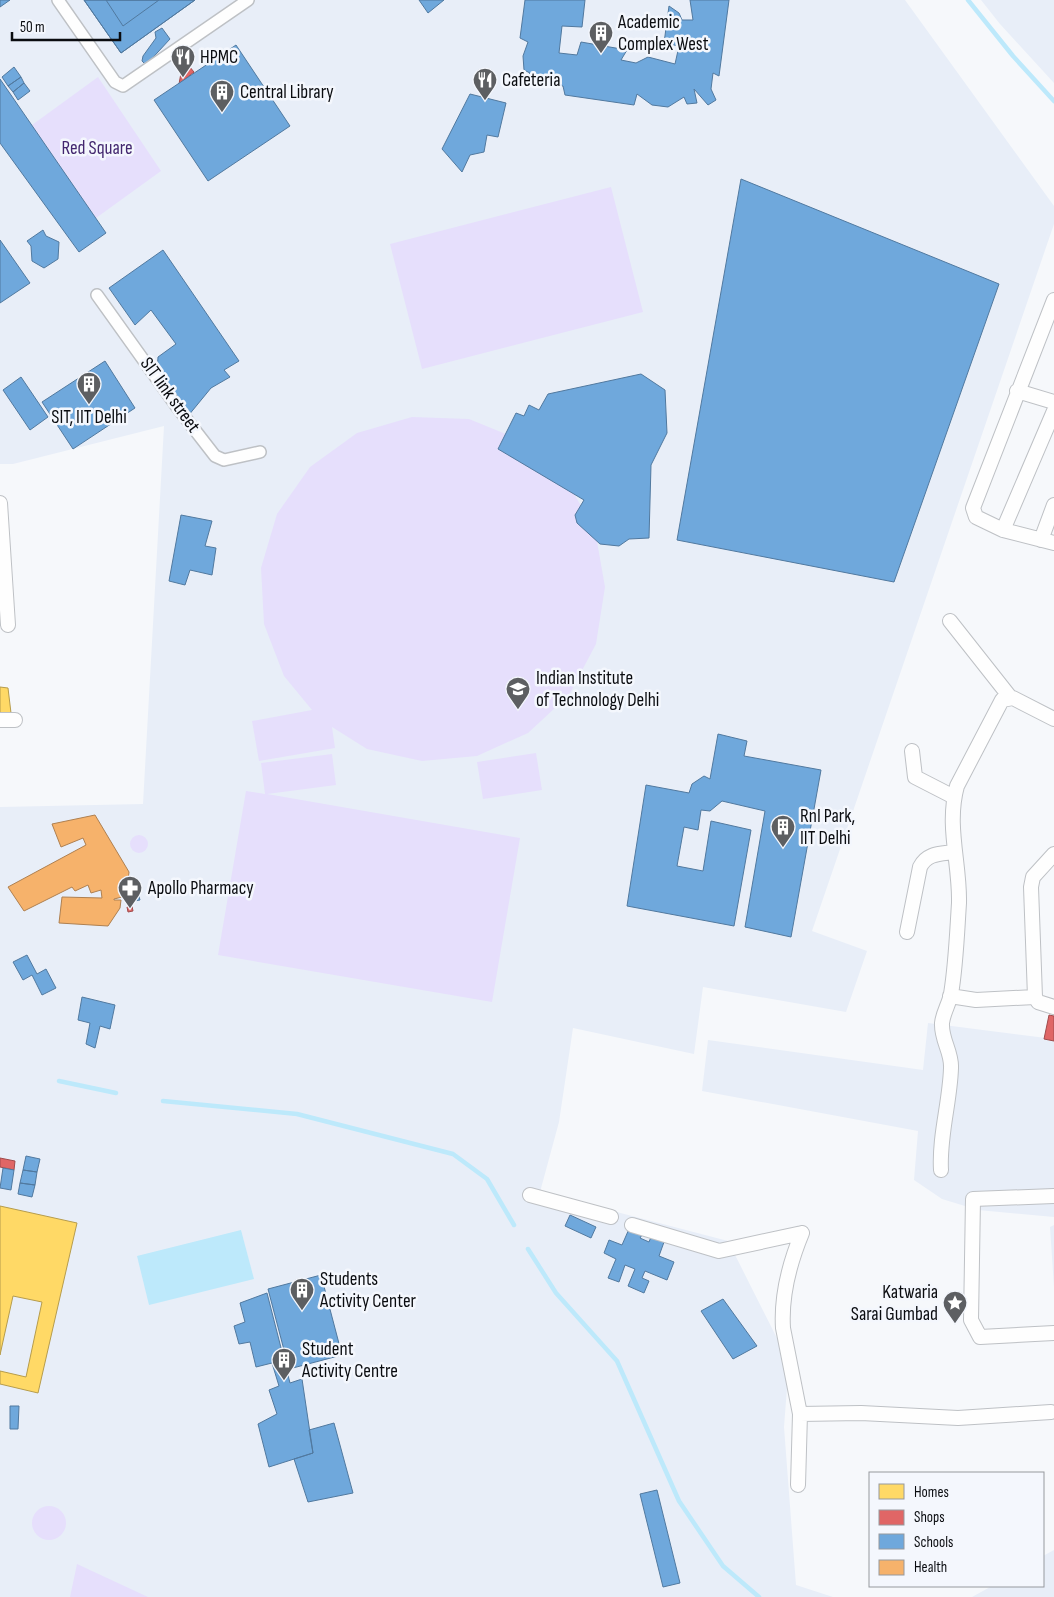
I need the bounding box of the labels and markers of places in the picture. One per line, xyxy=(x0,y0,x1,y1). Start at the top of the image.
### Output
place label: Academic Complex West xyxy=(617,11,709,56)
building icon: Academic Complex West xyxy=(588,20,614,54)
restaurant icon: HPMC xyxy=(170,44,196,78)
place label: HPMC xyxy=(200,46,238,69)
restaurant icon: Cafeteria xyxy=(472,67,498,101)
place label: Cafeteria xyxy=(502,69,560,92)
building icon: Central Library xyxy=(209,79,235,113)
place label: Central Library xyxy=(240,81,334,104)
building icon: SIT, IIT Delhi xyxy=(76,371,102,405)
place label: SIT, IIT Delhi xyxy=(51,406,127,429)
place label: Indian Institute of Technology Delhi xyxy=(536,667,659,712)
school or university icon: Indian Institute of Technology Delhi xyxy=(505,676,531,710)
place label: RnI Park, IIT Delhi xyxy=(800,805,855,850)
building icon: RnI Park, IIT Delhi xyxy=(770,814,796,848)
pharmacy icon: Apollo Pharmacy xyxy=(117,875,143,909)
place label: Apollo Pharmacy xyxy=(147,877,254,900)
place label: Students Activity Center xyxy=(319,1268,417,1313)
building icon: Students Activity Center xyxy=(289,1277,315,1311)
place label: Katwaria Sarai Gumbad xyxy=(851,1281,938,1326)
place icon: Katwaria Sarai Gumbad xyxy=(942,1290,968,1324)
place label: Student Activity Centre xyxy=(301,1338,398,1383)
building icon: Student Activity Centre xyxy=(271,1347,297,1381)

